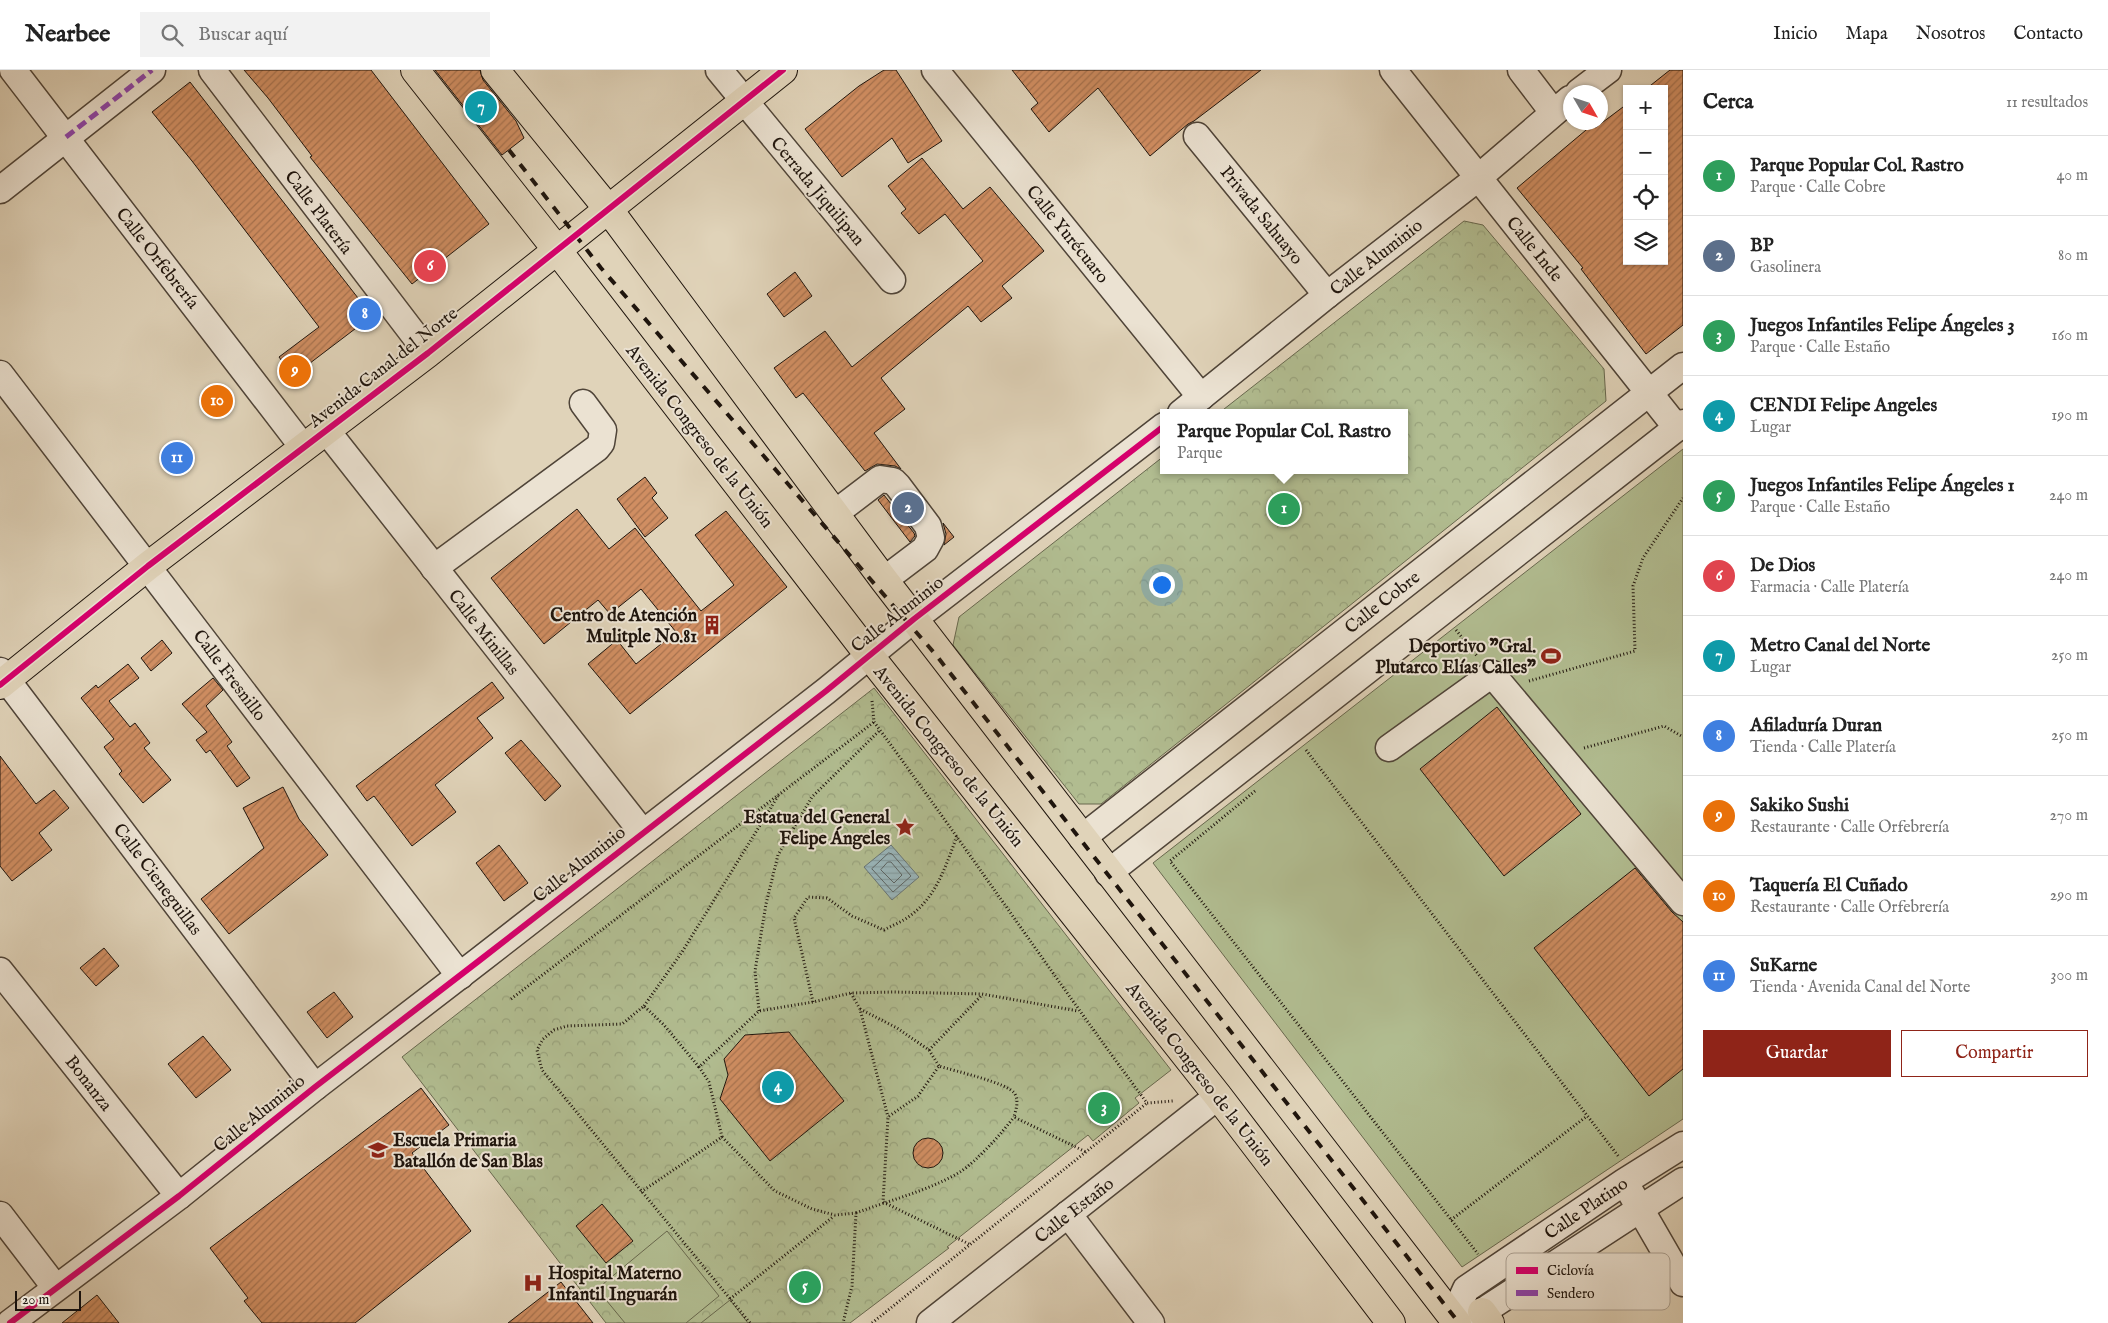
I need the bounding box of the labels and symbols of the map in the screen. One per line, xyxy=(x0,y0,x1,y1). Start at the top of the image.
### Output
north arrow xyxy=(1563,85,1608,130)
pin: 7 xyxy=(465,88,497,126)
street label: Cerrada Jiquilipan xyxy=(765,133,869,251)
street label: Privada Sahuayo xyxy=(1214,162,1308,270)
street label: Calle Platería xyxy=(279,166,357,260)
street label: Calle Yurécuaro xyxy=(1020,181,1114,289)
street label: Calle Orfebrería xyxy=(110,204,204,314)
street label: Calle Inde xyxy=(1500,212,1567,287)
street label: Calle Aluminio xyxy=(1326,215,1428,302)
pin: 6 xyxy=(414,247,446,285)
pin: 8 xyxy=(349,295,381,333)
street label: Avenida Canal del Norte xyxy=(304,303,463,434)
street label: Avenida Congreso de la Unión xyxy=(619,340,778,534)
pin: 9 xyxy=(279,352,311,390)
pin: 10 xyxy=(201,382,233,420)
pin: 11 xyxy=(161,439,193,477)
pin: 2 xyxy=(892,489,924,527)
pin: 1 xyxy=(1268,490,1300,528)
street label: Calle Cobre xyxy=(1341,567,1425,640)
street label: Calle Aluminio xyxy=(847,572,949,659)
your location xyxy=(1149,572,1175,598)
street label: Calle Minillas xyxy=(442,585,524,680)
place label: Centro de Atención Mulitple No.81 xyxy=(550,605,697,649)
building icon: Centro de Atención Mulitple No.81 xyxy=(701,614,723,636)
street label: Calle Fresnillo xyxy=(187,626,271,727)
place label: Deportivo "Gral. Plutarco Elías Calles" xyxy=(1375,636,1536,680)
sports icon: Deportivo "Gral. Plutarco Elías Calles" xyxy=(1540,645,1562,667)
street label: Avenida Congreso de la Unión xyxy=(867,661,1028,853)
place label: Estatua del General Felipe Ángeles xyxy=(744,807,891,851)
place icon: Estatua del General Felipe Ángeles xyxy=(894,816,916,838)
street label: Calle Cieneguillas xyxy=(107,819,206,940)
street label: Calle Aluminio xyxy=(529,822,631,909)
street label: Avenida Congreso de la Unión xyxy=(1119,978,1278,1172)
street label: Bonanza xyxy=(59,1051,117,1117)
pin: 4 xyxy=(762,1068,794,1106)
street label: Calle Aluminio xyxy=(209,1070,311,1158)
pin: 3 xyxy=(1088,1089,1120,1127)
place label: Escuela Primaria Batallón de San Blas xyxy=(393,1130,543,1174)
school or university icon: Escuela Primaria Batallón de San Blas xyxy=(367,1139,389,1161)
street label: Calle Estaño xyxy=(1031,1173,1120,1249)
street label: Calle Platino xyxy=(1541,1173,1633,1246)
legend xyxy=(1506,1253,1670,1310)
text: Ciclovía xyxy=(1547,1262,1595,1280)
place label: Hospital Materno Infantil Inguarán xyxy=(548,1263,682,1307)
pin: 5 xyxy=(789,1268,821,1306)
hospital icon: Hospital Materno Infantil Inguarán xyxy=(522,1272,544,1294)
text: Sendero xyxy=(1547,1285,1595,1303)
scale bar xyxy=(15,1288,81,1311)

